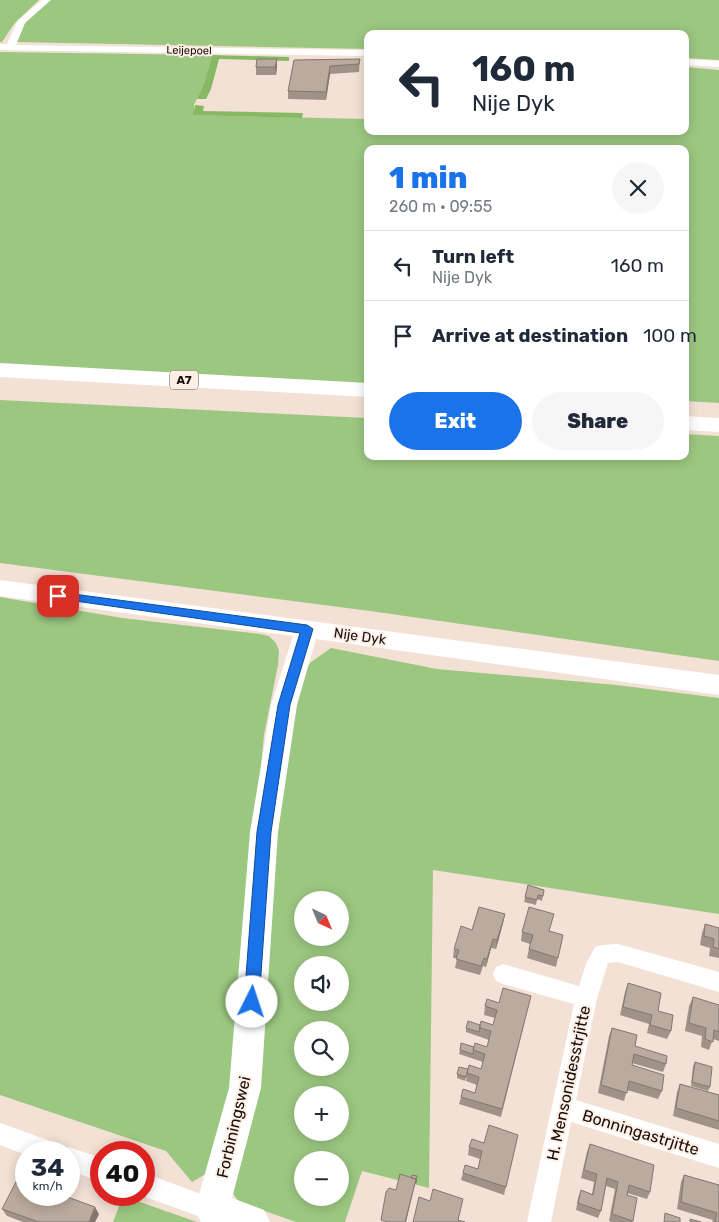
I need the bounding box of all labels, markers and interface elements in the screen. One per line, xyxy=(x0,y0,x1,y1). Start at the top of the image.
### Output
street label: Leijepoel xyxy=(166,44,212,57)
text: 160 m xyxy=(472,48,576,90)
icon: left xyxy=(389,50,454,115)
text: Nije Dyk xyxy=(472,90,555,117)
text: 1 min xyxy=(389,160,467,196)
button: close xyxy=(612,162,664,214)
text: 260 m · 09:55 xyxy=(389,197,492,216)
text: Turn left xyxy=(432,245,514,268)
icon: left xyxy=(389,252,417,280)
text: 160 m xyxy=(611,254,664,277)
text: Nije Dyk xyxy=(432,268,492,287)
icon: arrive xyxy=(389,322,417,350)
text: Arrive at destination xyxy=(432,324,628,347)
text: 100 m xyxy=(643,324,697,347)
road number: A7 xyxy=(170,370,198,390)
button: Exit xyxy=(389,392,522,450)
button: Share xyxy=(532,392,664,450)
pin xyxy=(37,575,79,617)
icon: arrive xyxy=(44,582,72,610)
street label: Nije Dyk xyxy=(333,624,388,649)
north arrow xyxy=(294,891,349,946)
map controls xyxy=(294,891,349,1206)
button: sound xyxy=(294,956,349,1011)
position arrow xyxy=(225,975,277,1027)
street label: H. Mensonidesstrjitte xyxy=(543,1004,594,1162)
button: search xyxy=(294,1021,349,1076)
street label: Forbiningswei xyxy=(213,1074,254,1180)
button: + xyxy=(294,1086,349,1141)
street label: Bonningastrjitte xyxy=(580,1106,702,1159)
speed limit sign: 40 xyxy=(90,1141,155,1206)
button: − xyxy=(294,1151,349,1206)
text: 34 xyxy=(31,1153,64,1182)
text: km/h xyxy=(33,1179,62,1193)

